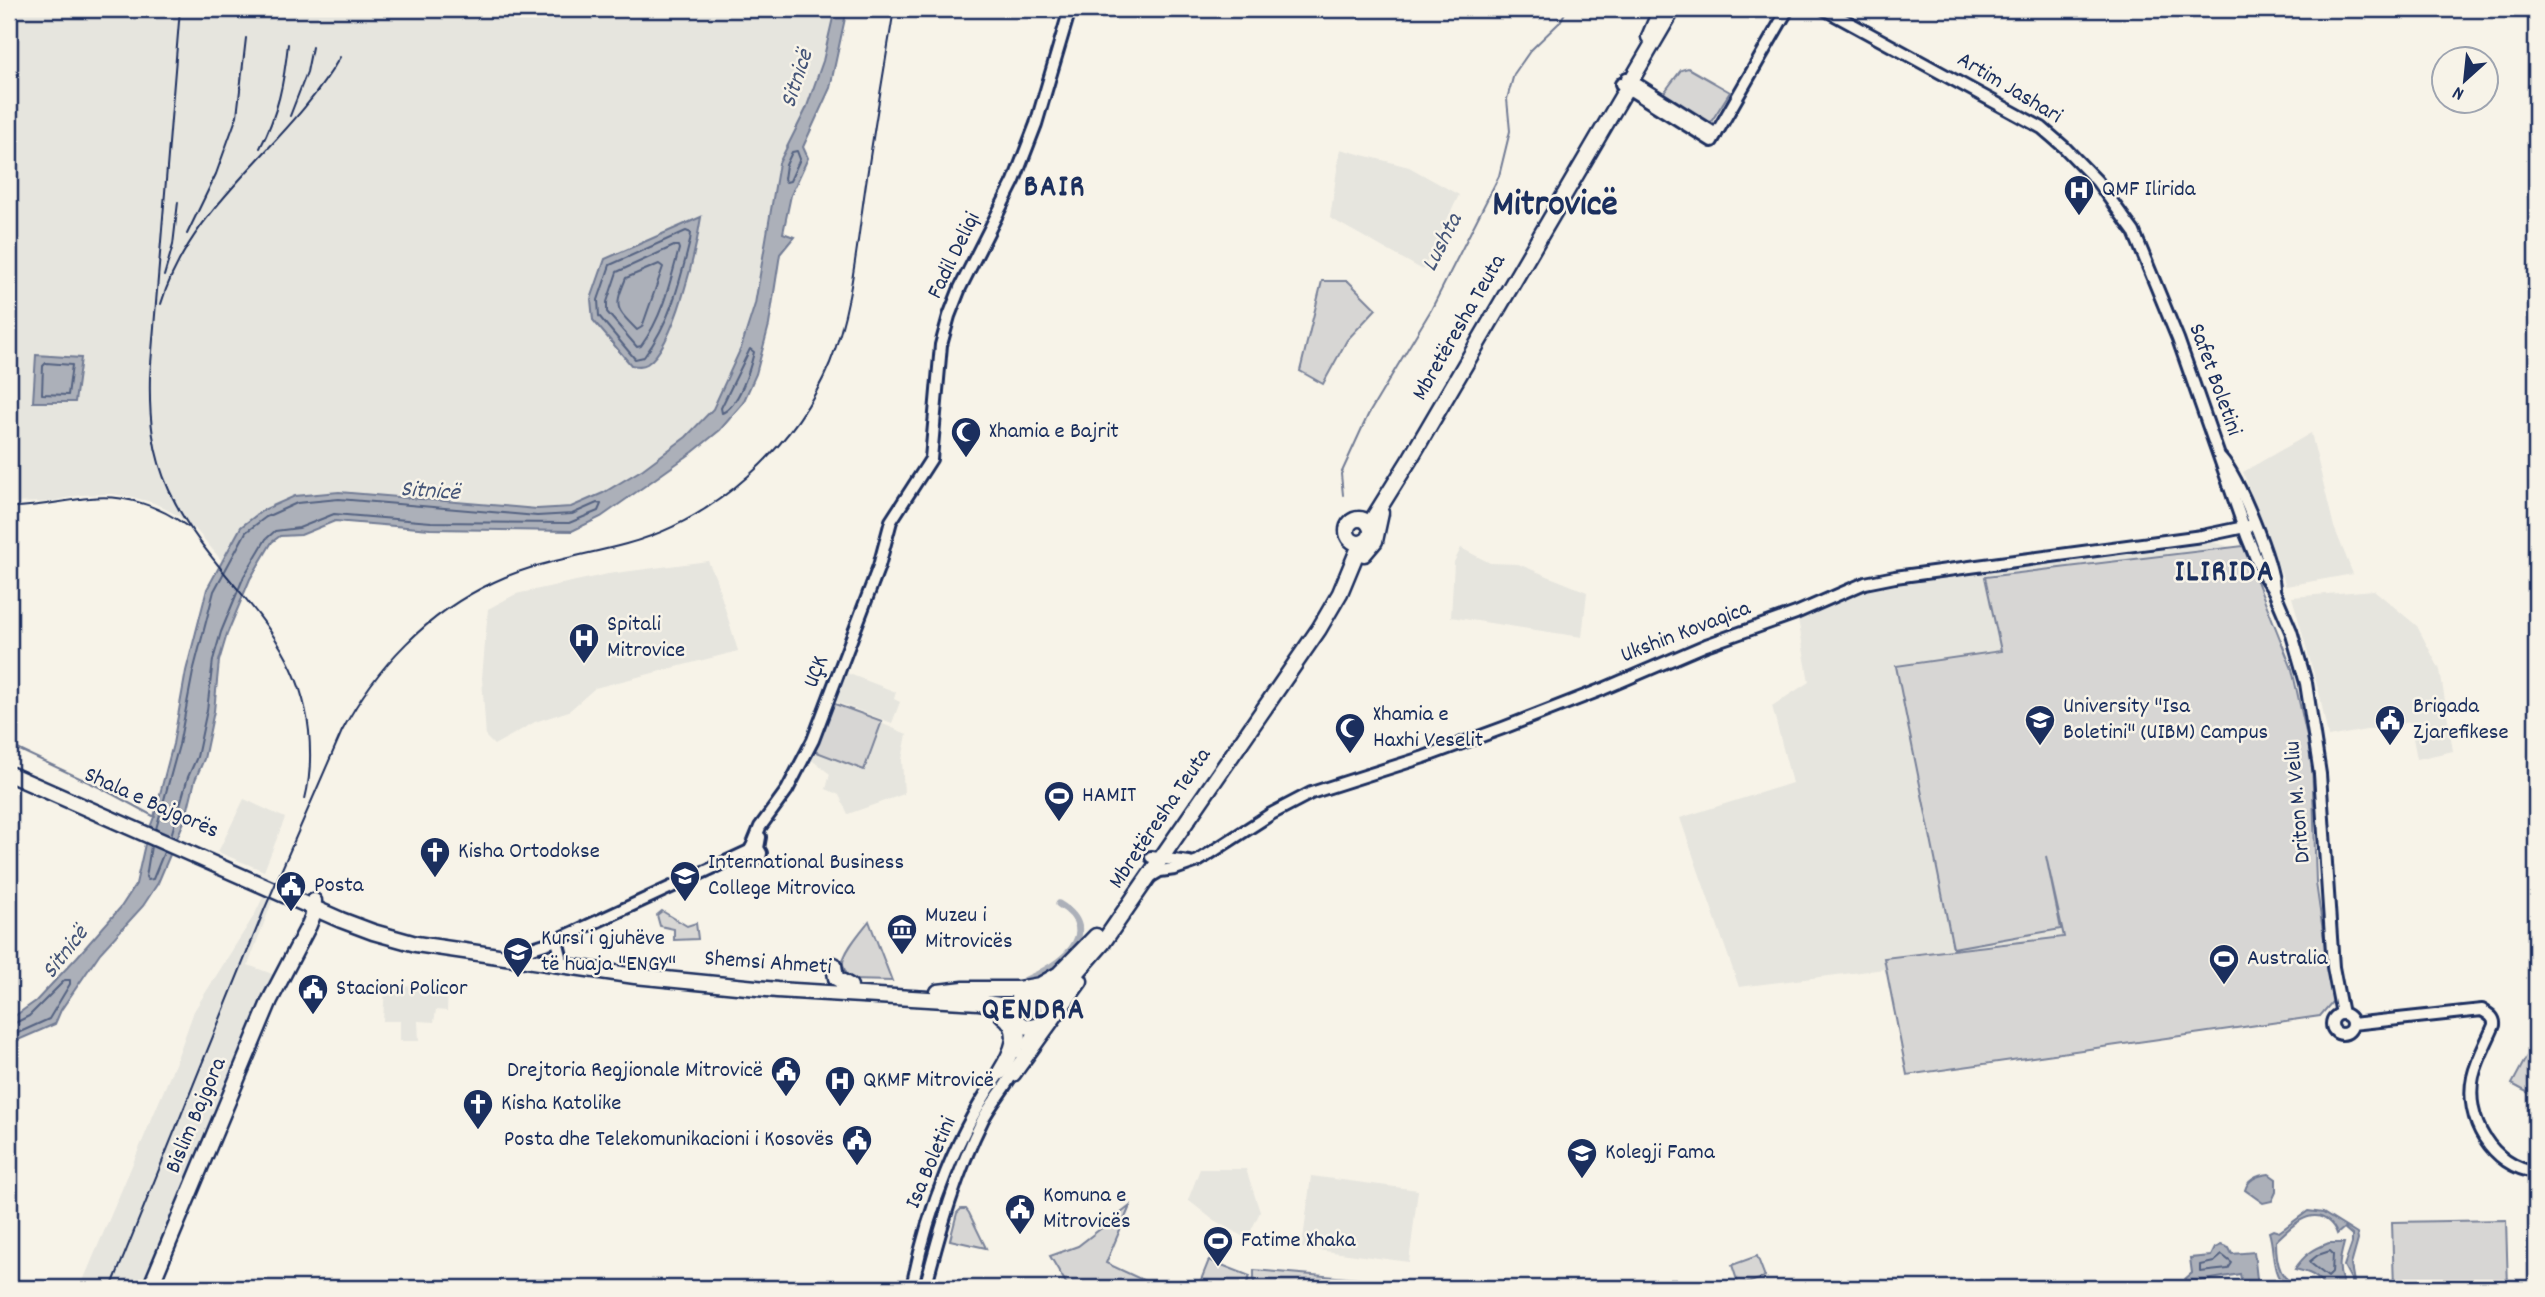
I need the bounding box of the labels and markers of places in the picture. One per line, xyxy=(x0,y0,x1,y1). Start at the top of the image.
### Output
hospital icon: QMF Ilirida xyxy=(2062,173,2096,217)
place label: QMF Ilirida xyxy=(2102,174,2197,207)
mosque icon: Xhamia e Bajrit xyxy=(949,415,983,459)
place label: Xhamia e Bajrit xyxy=(989,416,1119,449)
place label: Spitali Mitrovice xyxy=(607,609,685,668)
hospital icon: Spitali Mitrovice xyxy=(567,621,601,665)
place label: University "Isa Boletini" (UIBM) Campus xyxy=(2063,691,2268,750)
place label: Brigada Zjarefikese xyxy=(2413,691,2509,750)
place label: Xhamia e Haxhi Veselit xyxy=(1373,699,1483,758)
school or university icon: University "Isa Boletini" (UIBM) Campus xyxy=(2023,703,2057,747)
public building icon: Brigada Zjarefikese xyxy=(2373,703,2407,747)
mosque icon: Xhamia e Haxhi Veselit xyxy=(1333,711,1367,755)
sports icon: HAMIT xyxy=(1042,779,1076,823)
place label: HAMIT xyxy=(1082,780,1136,813)
church icon: Kisha Ortodokse xyxy=(418,835,452,879)
place label: Kisha Ortodokse xyxy=(458,836,600,869)
place label: International Business College Mitrovica xyxy=(708,847,904,906)
school or university icon: International Business College Mitrovica xyxy=(668,859,702,903)
public building icon: Posta xyxy=(274,869,308,913)
place label: Posta xyxy=(314,870,365,903)
place label: Muzeu i Mitrovicës xyxy=(925,900,1013,959)
museum icon: Muzeu i Mitrovicës xyxy=(885,912,919,956)
place label: Kursi i gjuhëve të huaja "ENGY" xyxy=(541,923,676,982)
school or university icon: Kursi i gjuhëve të huaja "ENGY" xyxy=(501,935,535,979)
sports icon: Australia xyxy=(2207,942,2241,986)
place label: Australia xyxy=(2247,943,2329,976)
public building icon: Stacioni Policor xyxy=(296,972,330,1016)
place label: Stacioni Policor xyxy=(336,973,468,1006)
public building icon: Drejtoria Regjionale Mitrovicë xyxy=(769,1054,803,1098)
place label: Drejtoria Regjionale Mitrovicë xyxy=(507,1055,763,1088)
hospital icon: QKMF Mitrovicë xyxy=(823,1064,857,1108)
place label: QKMF Mitrovicë xyxy=(863,1065,994,1098)
church icon: Kisha Katolike xyxy=(461,1087,495,1131)
place label: Kisha Katolike xyxy=(501,1088,621,1121)
public building icon: Posta dhe Telekomunikacioni i Kosovës xyxy=(840,1123,874,1167)
place label: Posta dhe Telekomunikacioni i Kosovës xyxy=(504,1124,834,1157)
school or university icon: Kolegji Fama xyxy=(1565,1136,1599,1180)
place label: Kolegji Fama xyxy=(1605,1137,1716,1170)
place label: Komuna e Mitrovicës xyxy=(1043,1180,1131,1239)
public building icon: Komuna e Mitrovicës xyxy=(1003,1192,1037,1236)
sports icon: Fatime Xhaka xyxy=(1201,1224,1235,1268)
place label: Fatime Xhaka xyxy=(1241,1225,1357,1258)

